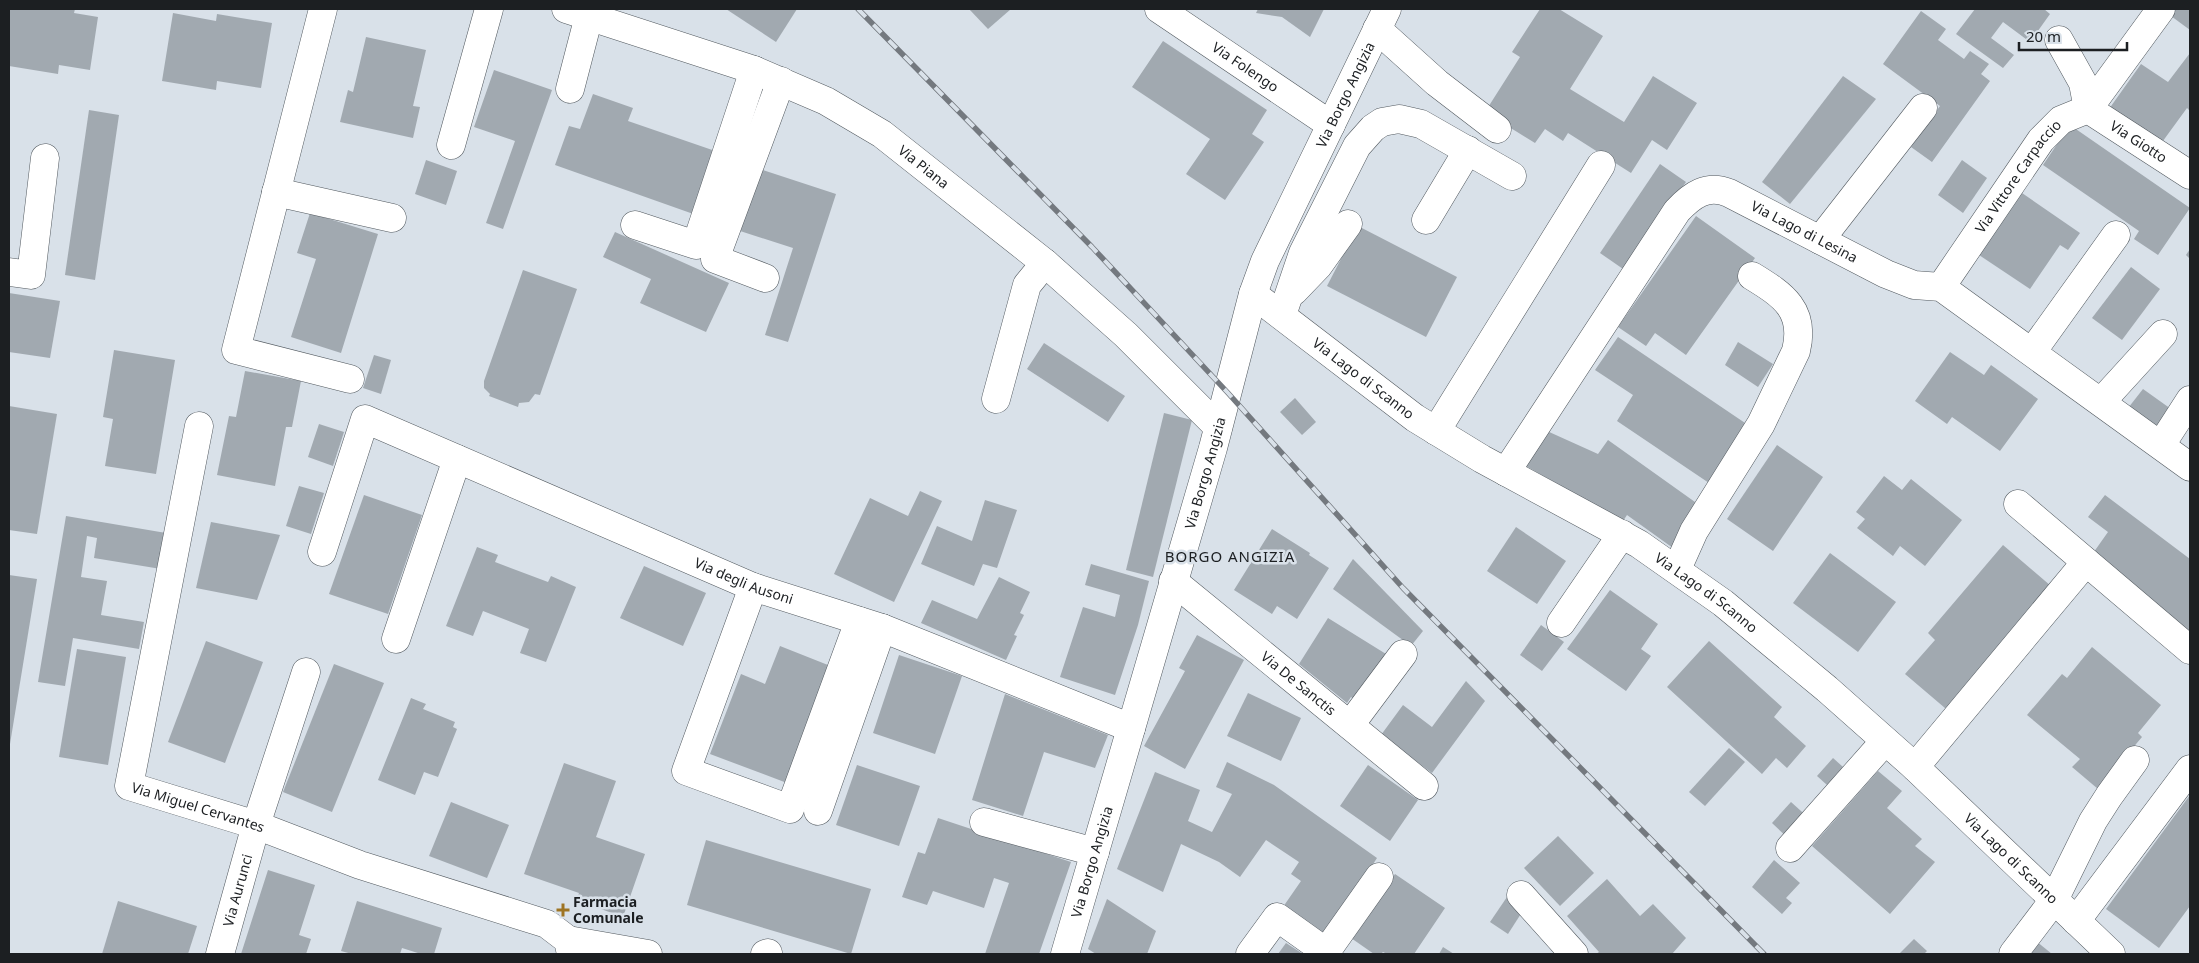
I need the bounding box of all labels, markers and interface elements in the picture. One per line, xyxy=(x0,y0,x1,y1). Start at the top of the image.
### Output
scale bar xyxy=(2019,20,2126,52)
text: 20 m xyxy=(2026,26,2061,46)
street label: Via Folengo xyxy=(1208,37,1283,96)
street label: Via Borgo Angizia xyxy=(1311,39,1379,151)
street label: Via Vittore Carpaccio xyxy=(1970,115,2065,237)
street label: Via Giotto xyxy=(2107,116,2171,167)
street label: Via Piana xyxy=(894,140,953,193)
street label: Via Lago di Lesina xyxy=(1748,196,1861,267)
street label: Via Lago di Scanno xyxy=(1309,333,1418,423)
street label: Via Borgo Angizia xyxy=(1180,415,1230,531)
district label: BORGO ANGIZIA xyxy=(1165,546,1295,566)
street label: Via Lago di Scanno xyxy=(1651,548,1762,637)
street label: Via degli Ausoni xyxy=(692,553,796,608)
street label: Via De Sanctis xyxy=(1257,647,1341,720)
street label: Via Miguel Cervantes xyxy=(129,777,268,837)
street label: Via Borgo Angizia xyxy=(1066,804,1117,920)
street label: Via Lago di Scanno xyxy=(1960,809,2063,908)
street label: Via Aurunci xyxy=(218,852,256,929)
place label: Farmacia Comunale xyxy=(573,892,644,927)
marker: Farmacia Comunale xyxy=(557,904,569,916)

